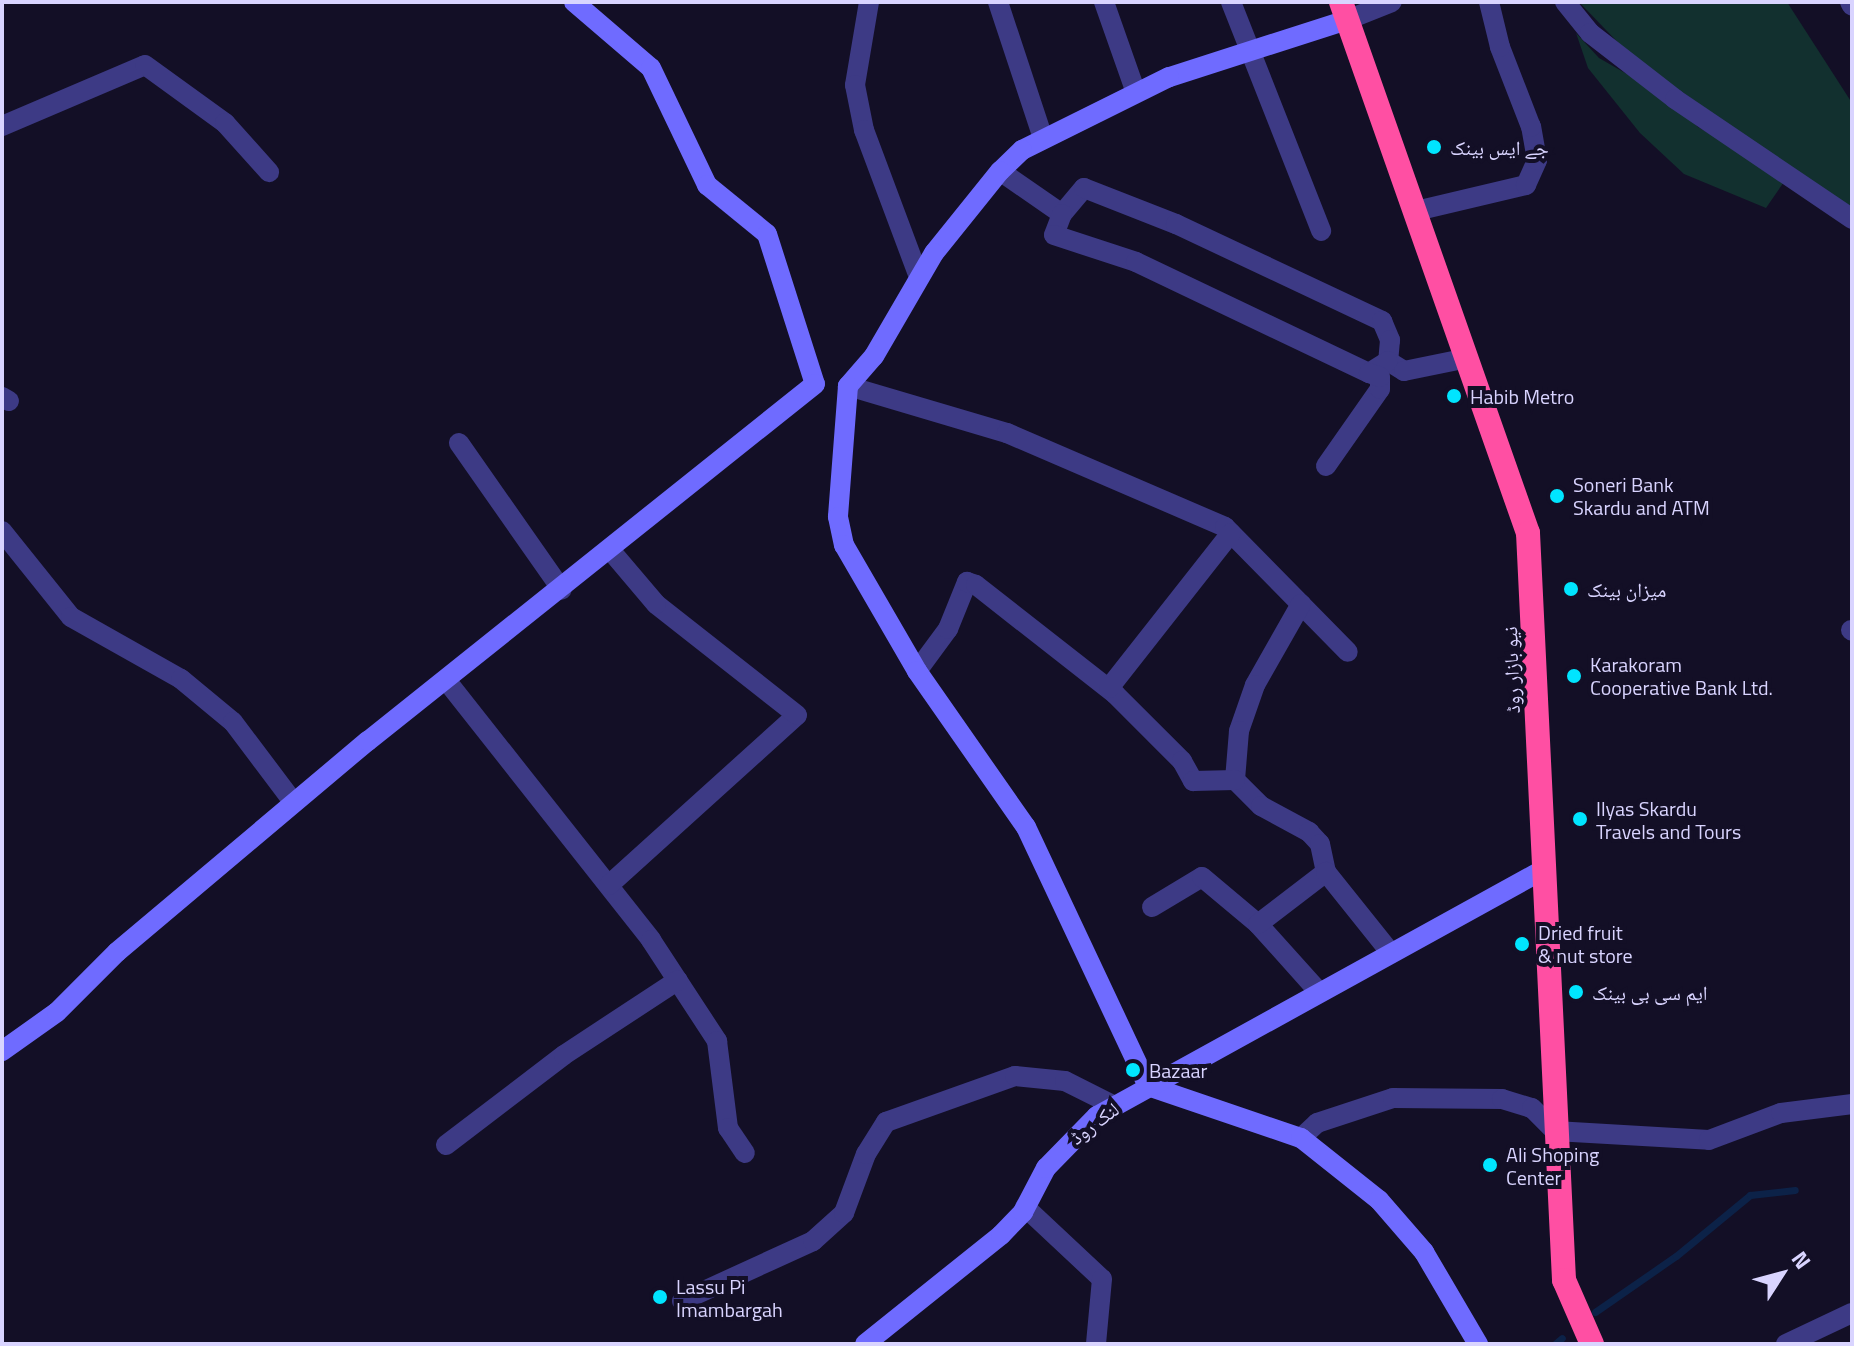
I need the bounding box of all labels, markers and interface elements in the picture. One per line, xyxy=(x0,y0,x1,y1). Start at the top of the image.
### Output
place label: جے ایس بینک xyxy=(1450,135,1549,159)
marker: جے ایس بینک xyxy=(1425,138,1443,156)
place label: Habib Metro xyxy=(1470,384,1574,408)
marker: Habib Metro xyxy=(1445,387,1463,405)
place label: Soneri Bank Skardu and ATM xyxy=(1573,472,1710,519)
marker: Soneri Bank Skardu and ATM xyxy=(1548,487,1566,505)
place label: میزان بینک xyxy=(1587,577,1666,601)
marker: میزان بینک xyxy=(1562,580,1580,598)
street label: نیو بازار روڈ xyxy=(1497,626,1525,714)
place label: Karakoram Cooperative Bank Ltd. xyxy=(1590,652,1773,699)
marker: Karakoram Cooperative Bank Ltd. xyxy=(1565,667,1583,685)
place label: Ilyas Skardu Travels and Tours xyxy=(1596,796,1741,843)
marker: Ilyas Skardu Travels and Tours xyxy=(1571,810,1589,828)
place label: Dried fruit & nut store xyxy=(1538,920,1633,967)
marker: Dried fruit & nut store xyxy=(1513,935,1531,953)
place label: ایم سی بی بینک xyxy=(1592,980,1708,1004)
marker: ایم سی بی بینک xyxy=(1567,983,1585,1001)
place label: Bazaar xyxy=(1149,1058,1207,1082)
marker: Bazaar xyxy=(1124,1061,1142,1079)
street label: لنک روڈ xyxy=(1065,1097,1123,1149)
place label: Ali Shoping Center xyxy=(1506,1142,1599,1189)
marker: Ali Shoping Center xyxy=(1481,1156,1499,1174)
north arrow xyxy=(1742,1234,1822,1314)
text: N xyxy=(1783,1244,1820,1276)
place label: Lassu Pi Imambargah xyxy=(676,1274,783,1321)
marker: Lassu Pi Imambargah xyxy=(651,1288,669,1306)

